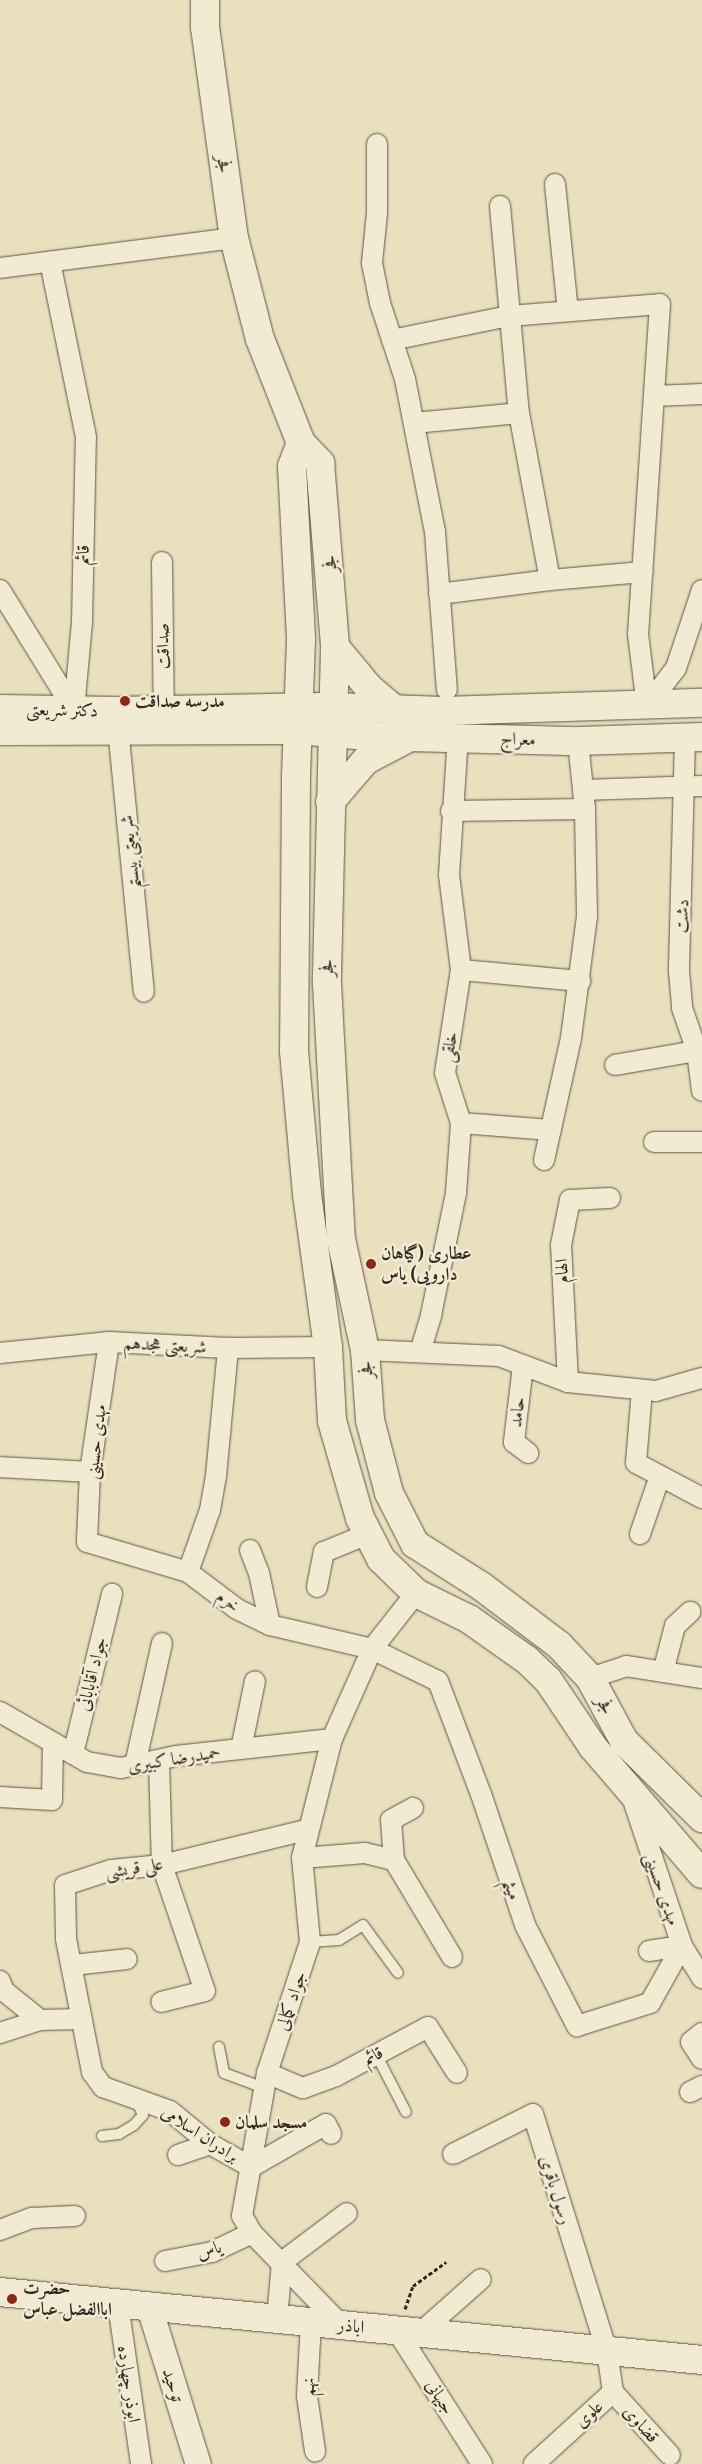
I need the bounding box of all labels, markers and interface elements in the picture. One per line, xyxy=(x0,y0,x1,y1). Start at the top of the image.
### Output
street label: فجر xyxy=(212,154,236,174)
street label: قائم xyxy=(72,545,94,565)
street label: فجر xyxy=(318,554,342,574)
street label: صداقت xyxy=(152,623,174,669)
place label: مدرسه صداقت xyxy=(135,690,225,712)
marker: مدرسه صداقت xyxy=(119,695,131,707)
street label: دکتر شریعتی xyxy=(26,699,98,721)
street label: معراج xyxy=(500,728,536,750)
street label: شریعتی بیستم xyxy=(115,814,145,890)
street label: دشت xyxy=(670,898,694,934)
street label: فجر xyxy=(316,959,338,977)
street label: خلقی xyxy=(436,1030,462,1064)
place label: عطاری (گیاهان دارویی) یاس xyxy=(381,1243,471,1286)
marker: عطاری (گیاهان دارویی) یاس xyxy=(365,1258,377,1270)
street label: الهام xyxy=(551,1258,573,1284)
street label: شریعتی هجدهم xyxy=(123,1332,207,1358)
street label: فجر xyxy=(354,1360,378,1380)
street label: حامد xyxy=(504,1396,530,1428)
street label: مهدی حسینی xyxy=(81,1403,111,1481)
street label: خرم xyxy=(212,1585,244,1617)
street label: جواد آقابابائی xyxy=(72,1635,112,1713)
street label: فجر xyxy=(591,1692,619,1718)
street label: حمیدرضا کبیری xyxy=(126,1741,222,1777)
street label: مهدی حسینی xyxy=(640,1850,684,1928)
street label: علی قریشی xyxy=(104,1853,164,1883)
street label: میثم xyxy=(498,1875,526,1903)
street label: جواد کمالی xyxy=(271,1969,311,2033)
street label: قائم xyxy=(359,2042,387,2070)
street label: برادران اسلامی xyxy=(157,2101,243,2167)
place label: مسجد سلمان xyxy=(235,2111,307,2133)
marker: مسجد سلمان xyxy=(219,2116,231,2128)
street label: رسول باقری xyxy=(535,2153,577,2227)
street label: یاس xyxy=(194,2236,224,2264)
place label: حضرت اباالفضل عباس xyxy=(23,2278,112,2320)
marker: حضرت اباالفضل عباس xyxy=(5,2292,19,2306)
street label: اباذر xyxy=(337,2314,365,2338)
street label: ابوذر چهارده xyxy=(113,2344,145,2424)
street label: توحید xyxy=(157,2365,189,2405)
street label: جیهانی xyxy=(421,2375,459,2419)
street label: نهم xyxy=(297,2378,319,2396)
street label: علوی xyxy=(570,2396,608,2432)
street label: قضاوی xyxy=(618,2401,664,2447)

